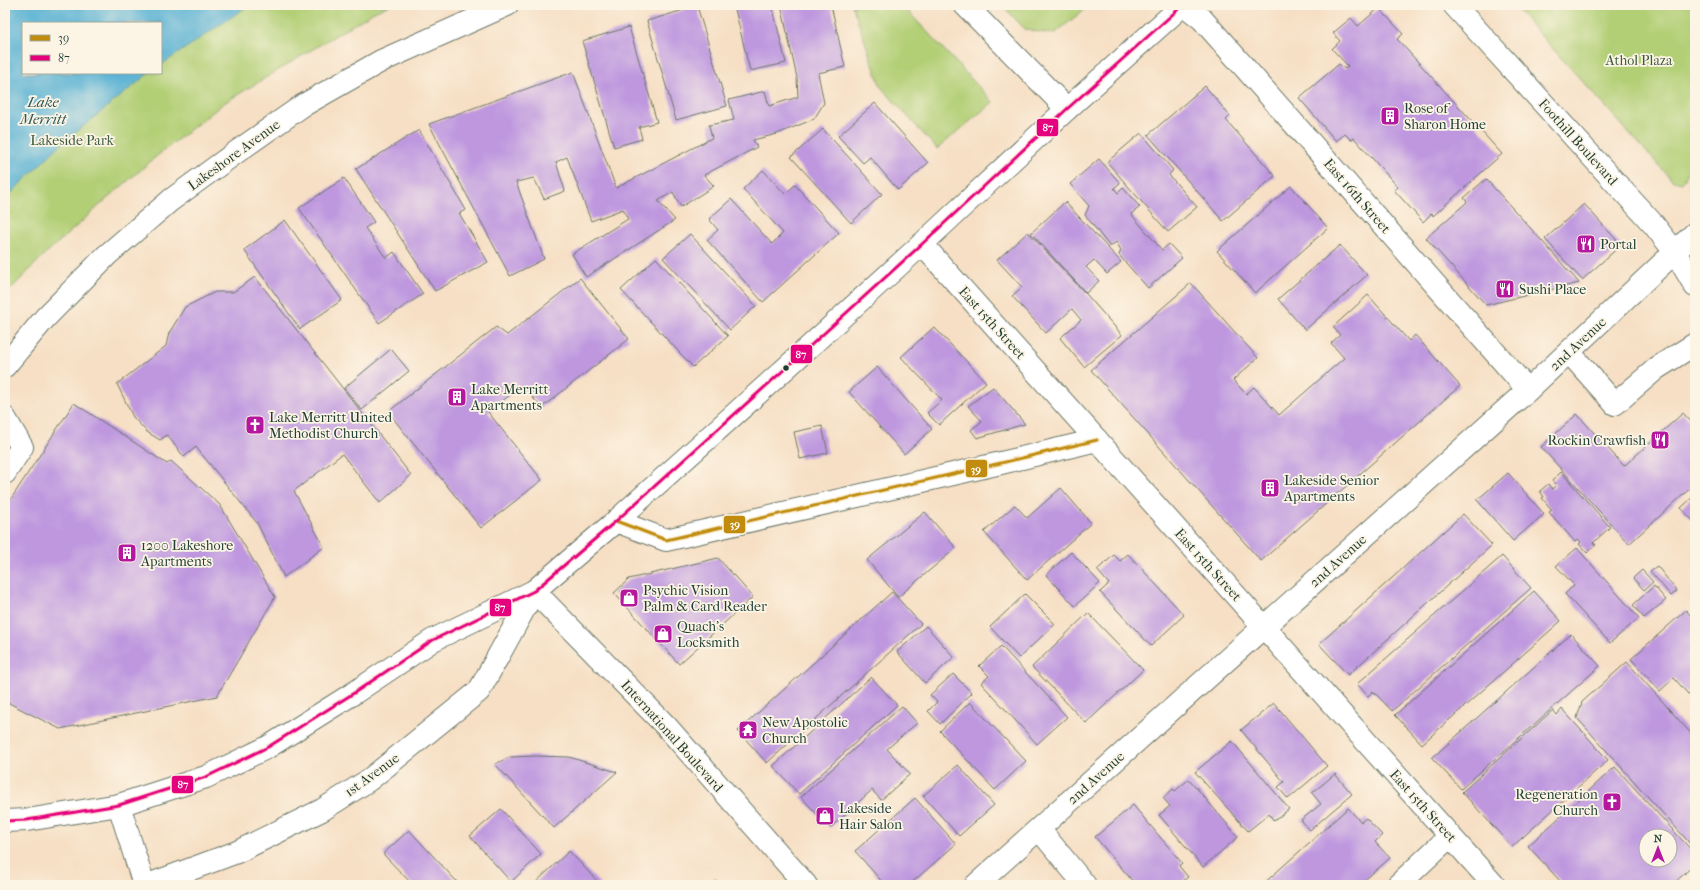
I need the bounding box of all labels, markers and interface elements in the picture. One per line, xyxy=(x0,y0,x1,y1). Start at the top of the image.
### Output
legend xyxy=(22,22,162,74)
text: 39 xyxy=(58,31,69,45)
text: 87 xyxy=(58,51,70,65)
park label: Athol Plaza xyxy=(1604,52,1673,69)
water label: Lake Merritt xyxy=(19,93,67,128)
street label: Foothill Boulevard xyxy=(1535,95,1622,189)
place label: Rose of Sharon Home xyxy=(1404,100,1486,133)
building icon: Rose of Sharon Home xyxy=(1379,105,1401,127)
street label: Lakeshore Avenue xyxy=(185,116,283,194)
line badge: 87 xyxy=(1036,118,1059,137)
text: 87 xyxy=(1043,121,1054,134)
park label: Lakeside Park xyxy=(30,132,115,149)
street label: East 16th Street xyxy=(1320,155,1394,237)
restaurant icon: Portal xyxy=(1575,233,1597,255)
place label: Portal xyxy=(1600,236,1637,253)
restaurant icon: Sushi Place xyxy=(1494,278,1516,300)
place label: Sushi Place xyxy=(1519,281,1586,298)
street label: East 15th Street xyxy=(955,283,1029,363)
street label: 2nd Avenue xyxy=(1546,313,1610,374)
line badge: 87 xyxy=(790,344,813,364)
text: 87 xyxy=(796,348,807,361)
unlabelled marker xyxy=(781,363,791,373)
place label: Lake Merritt Apartments xyxy=(470,381,548,414)
building icon: Lake Merritt Apartments xyxy=(446,386,468,408)
place label: Lake Merritt United Methodist Church xyxy=(269,409,392,442)
church icon: Lake Merritt United Methodist Church xyxy=(244,414,266,436)
restaurant icon: Rockin Crawfish xyxy=(1649,429,1671,451)
place label: Rockin Crawfish xyxy=(1548,432,1646,449)
line badge: 39 xyxy=(965,459,988,478)
text: 39 xyxy=(971,463,981,476)
place label: Lakeside Senior Apartments xyxy=(1283,472,1379,505)
building icon: Lakeside Senior Apartments xyxy=(1259,477,1281,499)
line badge: 39 xyxy=(723,515,746,534)
text: 39 xyxy=(730,518,740,531)
street label: East 15th Street xyxy=(1171,525,1245,605)
street label: 2nd Avenue xyxy=(1306,531,1370,591)
place label: 1200 Lakeshore Apartments xyxy=(140,537,233,570)
building icon: 1200 Lakeshore Apartments xyxy=(116,542,138,564)
place label: Psychic Vision Palm & Card Reader xyxy=(643,582,767,615)
shop icon: Psychic Vision Palm & Card Reader xyxy=(618,587,640,609)
line badge: 87 xyxy=(489,598,512,617)
text: 87 xyxy=(495,601,506,614)
place label: Quach's Locksmith xyxy=(677,618,740,651)
shop icon: Quach's Locksmith xyxy=(652,623,674,645)
street label: International Boulevard xyxy=(617,677,727,796)
place label: New Apostolic Church xyxy=(762,714,848,747)
temple icon: New Apostolic Church xyxy=(737,719,759,741)
street label: 2nd Avenue xyxy=(1064,748,1128,808)
street label: 1st Avenue xyxy=(341,749,403,800)
street label: East 15th Street xyxy=(1386,766,1460,846)
line badge: 87 xyxy=(171,775,194,794)
text: 87 xyxy=(178,778,189,791)
place label: Regeneration Church xyxy=(1515,786,1598,819)
church icon: Regeneration Church xyxy=(1601,791,1623,813)
place label: Lakeside Hair Salon xyxy=(839,800,902,833)
shop icon: Lakeside Hair Salon xyxy=(814,805,836,827)
north arrow xyxy=(1638,828,1678,868)
text: N xyxy=(1654,832,1663,845)

